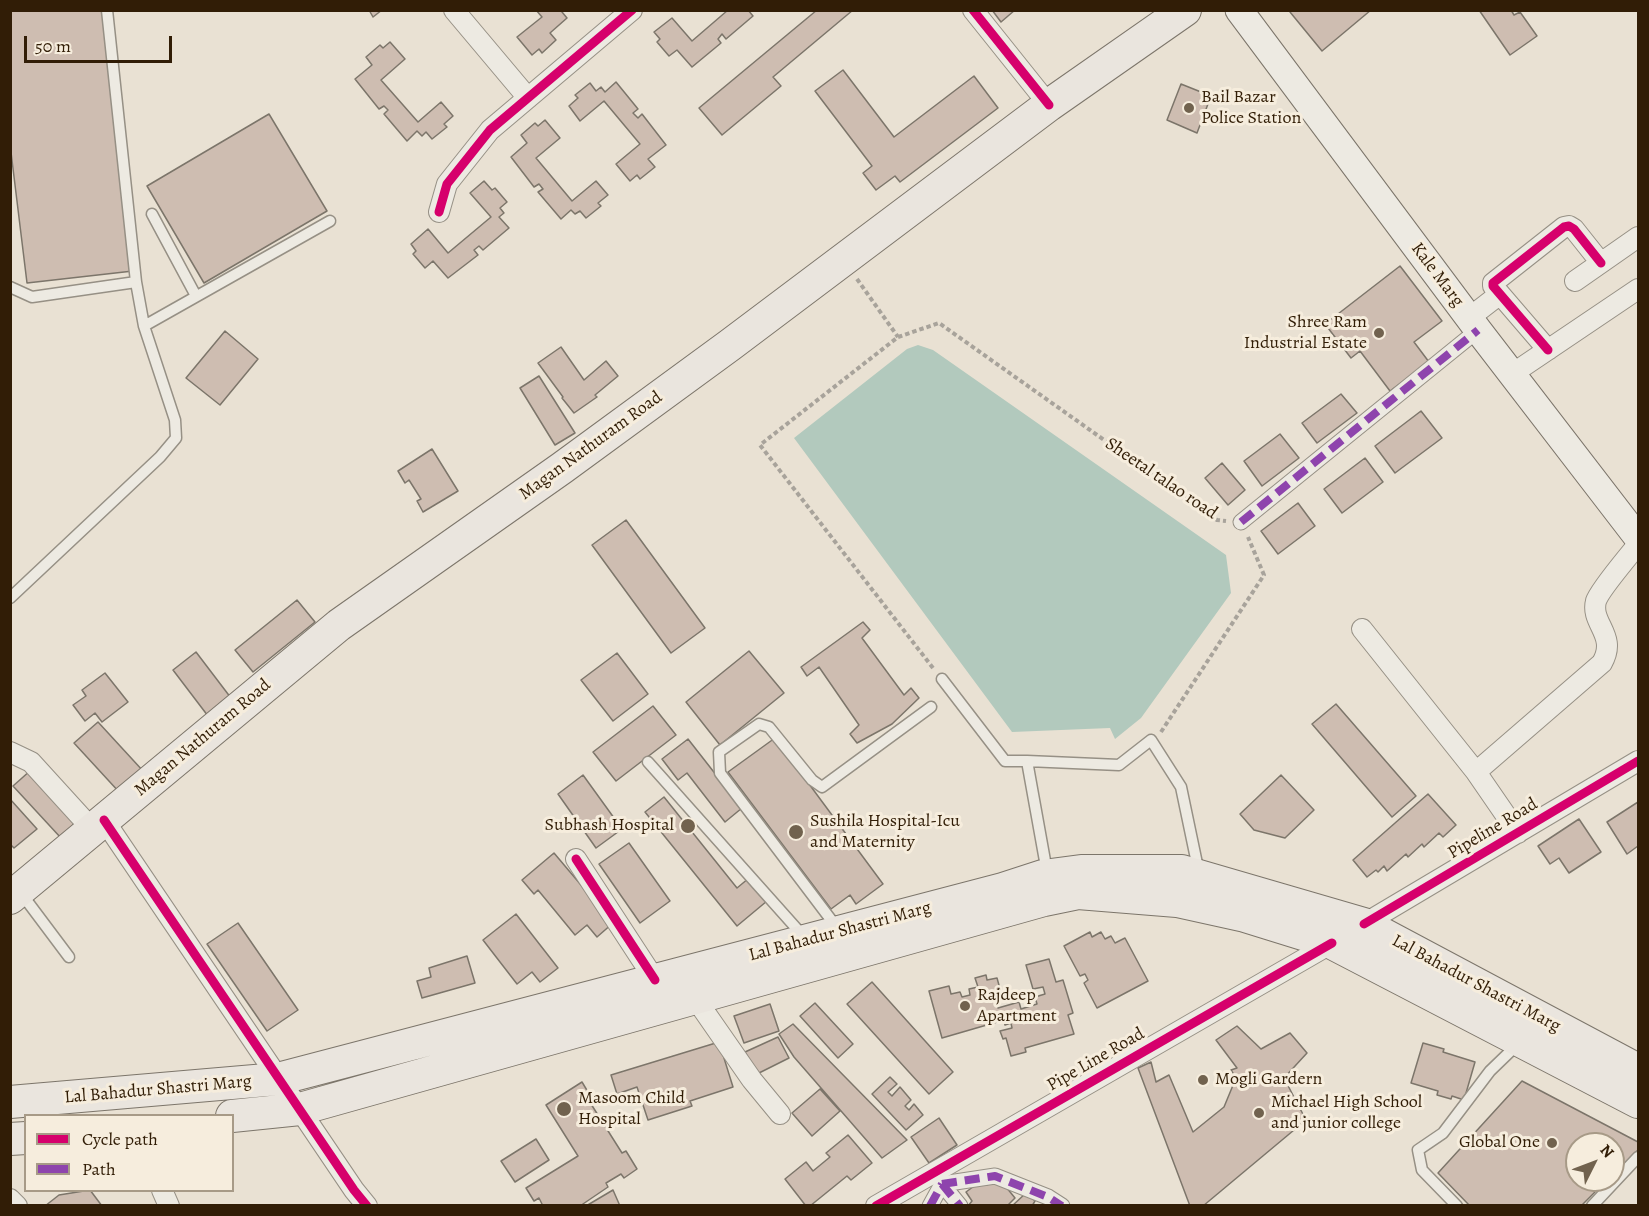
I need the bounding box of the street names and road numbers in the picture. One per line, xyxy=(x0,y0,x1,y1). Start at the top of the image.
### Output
street label: Kale Marg xyxy=(1406,239,1468,311)
street label: Magan Nathuram Road xyxy=(515,387,667,505)
street label: Sheetal talao road xyxy=(1101,433,1221,525)
street label: Magan Nathuram Road xyxy=(130,675,276,801)
street label: Pipeline Road xyxy=(1444,794,1542,864)
street label: Lal Bahadur Shastri Marg xyxy=(746,897,934,967)
street label: Lal Bahadur Shastri Marg xyxy=(1388,930,1564,1038)
street label: Pipe Line Road xyxy=(1043,1023,1149,1097)
street label: Lal Bahadur Shastri Marg xyxy=(63,1071,253,1109)

